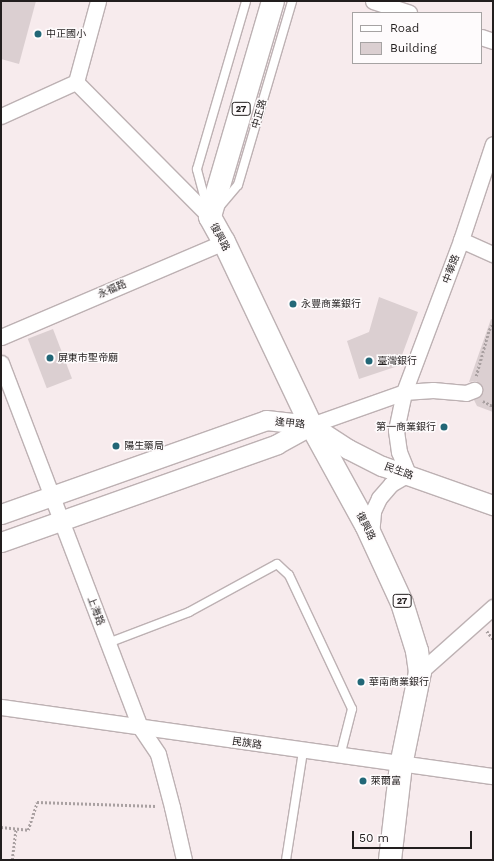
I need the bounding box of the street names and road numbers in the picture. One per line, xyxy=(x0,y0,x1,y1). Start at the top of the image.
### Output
street label: 中正路 xyxy=(249,98,269,130)
road number: 27 xyxy=(231,102,251,116)
street label: 復興路 xyxy=(208,221,232,253)
street label: 中華路 xyxy=(440,253,462,285)
street label: 永福路 xyxy=(96,278,128,300)
street label: 逢甲路 xyxy=(274,415,306,431)
street label: 民生路 xyxy=(383,460,415,482)
street label: 復興路 xyxy=(354,510,378,542)
road number: 27 xyxy=(392,594,412,608)
street label: 上海路 xyxy=(85,595,107,627)
street label: 民族路 xyxy=(231,735,263,751)

